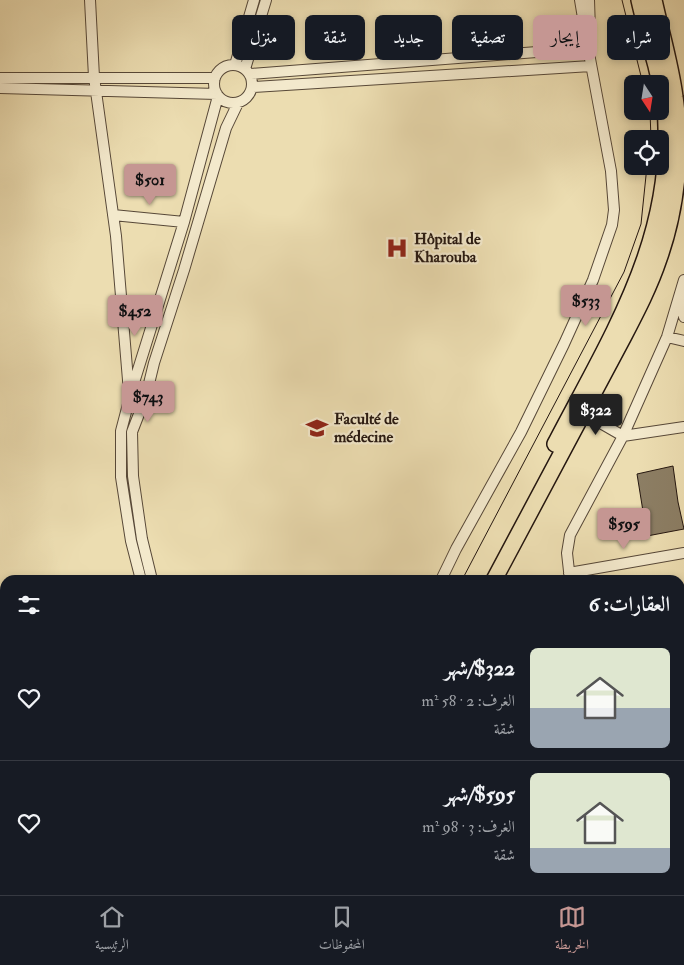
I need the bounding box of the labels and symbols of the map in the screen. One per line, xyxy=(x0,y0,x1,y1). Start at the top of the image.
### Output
north arrow xyxy=(624,75,669,120)
pin: $501 xyxy=(120,164,180,206)
place label: Hôpital de Kharouba xyxy=(414,229,481,267)
hospital icon: Hôpital de Kharouba xyxy=(384,235,410,261)
pin: $533 xyxy=(556,284,616,327)
pin: $452 xyxy=(105,294,165,337)
pin: $743 xyxy=(118,380,178,423)
pin: $322 xyxy=(566,394,626,436)
place label: Faculté de médecine xyxy=(334,409,399,447)
school or university icon: Faculté de médecine xyxy=(304,415,330,441)
pin: $595 xyxy=(594,508,654,550)

